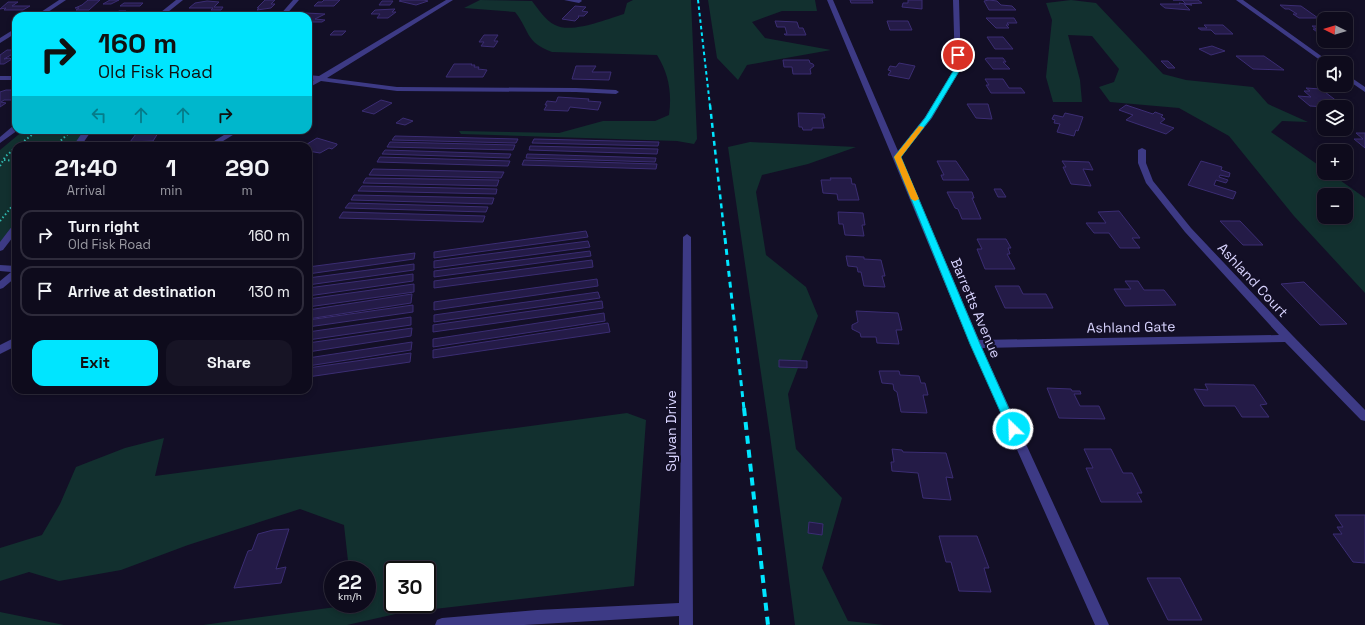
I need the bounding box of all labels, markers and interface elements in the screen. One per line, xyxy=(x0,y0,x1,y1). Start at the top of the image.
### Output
north arrow xyxy=(1317,12,1353,48)
map controls xyxy=(1317,12,1353,224)
text: 160 m xyxy=(98,25,177,61)
icon: right xyxy=(32,28,84,80)
pin xyxy=(941,38,975,72)
icon: arrive xyxy=(947,44,969,66)
button: sound xyxy=(1317,56,1353,92)
text: Old Fisk Road xyxy=(98,60,213,83)
button: layers xyxy=(1317,100,1353,136)
icon: left xyxy=(88,104,110,126)
icon: ahead xyxy=(130,104,152,126)
icon: ahead xyxy=(172,104,194,126)
icon: right xyxy=(214,104,236,126)
button: + xyxy=(1317,144,1353,180)
text: 21:40 xyxy=(55,152,118,183)
text: 1 xyxy=(166,152,177,183)
text: 290 xyxy=(225,152,269,183)
text: Arrival xyxy=(67,182,105,199)
text: min xyxy=(160,182,182,199)
text: m xyxy=(242,182,253,199)
button: − xyxy=(1317,188,1353,224)
text: Turn right xyxy=(68,217,139,236)
icon: right xyxy=(34,224,56,246)
text: 160 m xyxy=(248,226,290,245)
text: Old Fisk Road xyxy=(68,236,151,253)
street label: Ashland Court xyxy=(1214,239,1292,321)
street label: Barretts Avenue xyxy=(947,255,1005,361)
icon: arrive xyxy=(34,280,56,302)
text: Arrive at destination xyxy=(68,282,216,301)
text: 130 m xyxy=(248,282,290,301)
street label: Ashland Gate xyxy=(1086,317,1176,337)
button: Exit xyxy=(32,340,158,386)
button: Share xyxy=(166,340,292,386)
street label: Sylvan Drive xyxy=(662,390,680,472)
position arrow xyxy=(992,408,1034,450)
speed limit sign: 30 xyxy=(384,561,436,613)
text: 22 xyxy=(338,569,362,595)
text: km/h xyxy=(338,590,362,603)

